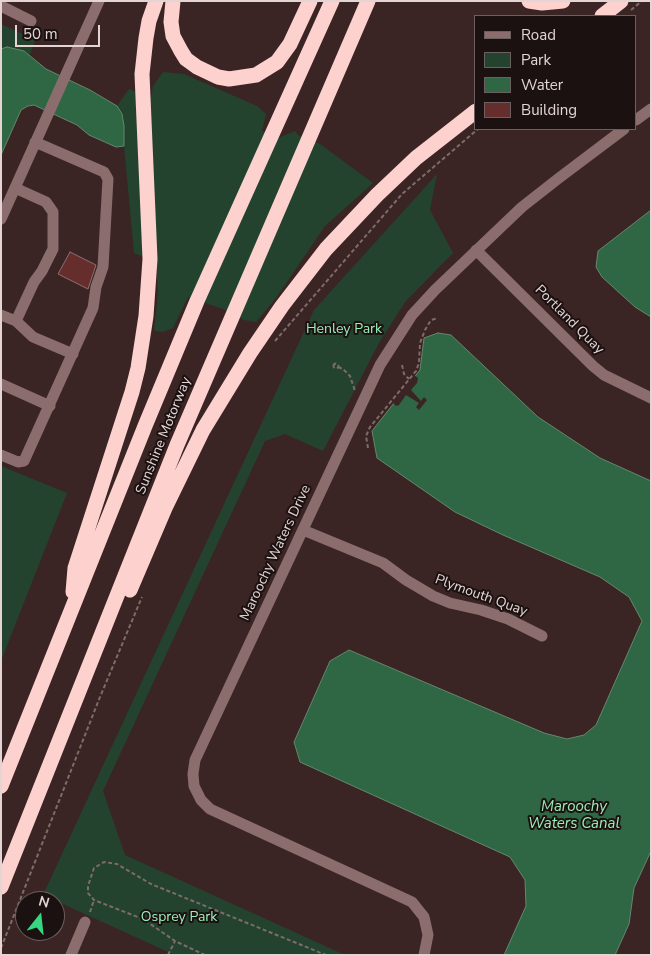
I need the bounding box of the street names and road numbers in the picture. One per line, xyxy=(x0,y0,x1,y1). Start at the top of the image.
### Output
street label: Portland Quay xyxy=(531,282,607,358)
street label: Sunshine Motorway xyxy=(133,375,195,497)
street label: Maroochy Waters Drive xyxy=(237,482,315,624)
street label: Plymouth Quay xyxy=(432,571,530,621)

